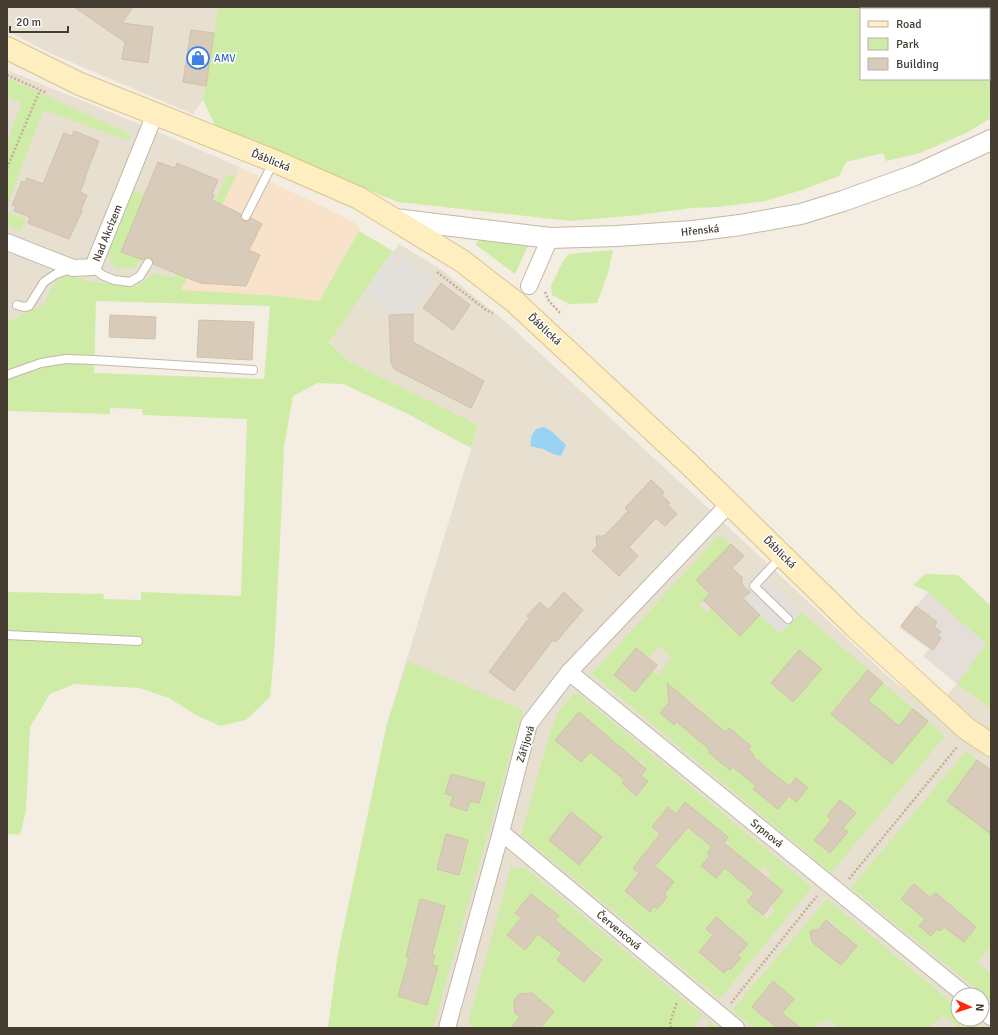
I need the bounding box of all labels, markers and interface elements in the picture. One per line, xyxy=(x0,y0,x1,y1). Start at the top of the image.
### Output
scale bar xyxy=(10,8,68,34)
legend xyxy=(860,8,990,80)
text: 20 m xyxy=(16,15,41,30)
text: Road xyxy=(896,17,922,32)
text: Park xyxy=(896,37,919,52)
shop icon: AMV xyxy=(185,45,211,71)
place label: AMV xyxy=(214,52,236,65)
text: Building xyxy=(896,57,939,72)
street label: Ďáblická xyxy=(249,146,293,174)
street label: Nad Akcízem xyxy=(90,202,125,264)
street label: Hřenská xyxy=(680,222,720,239)
street label: Ďáblická xyxy=(525,310,565,348)
street label: Ďáblická xyxy=(761,533,800,572)
street label: Zářijová xyxy=(514,724,537,764)
street label: Srpnová xyxy=(748,816,786,851)
street label: Červencová xyxy=(594,907,645,953)
north arrow xyxy=(950,987,990,1027)
text: N xyxy=(973,1003,986,1012)

